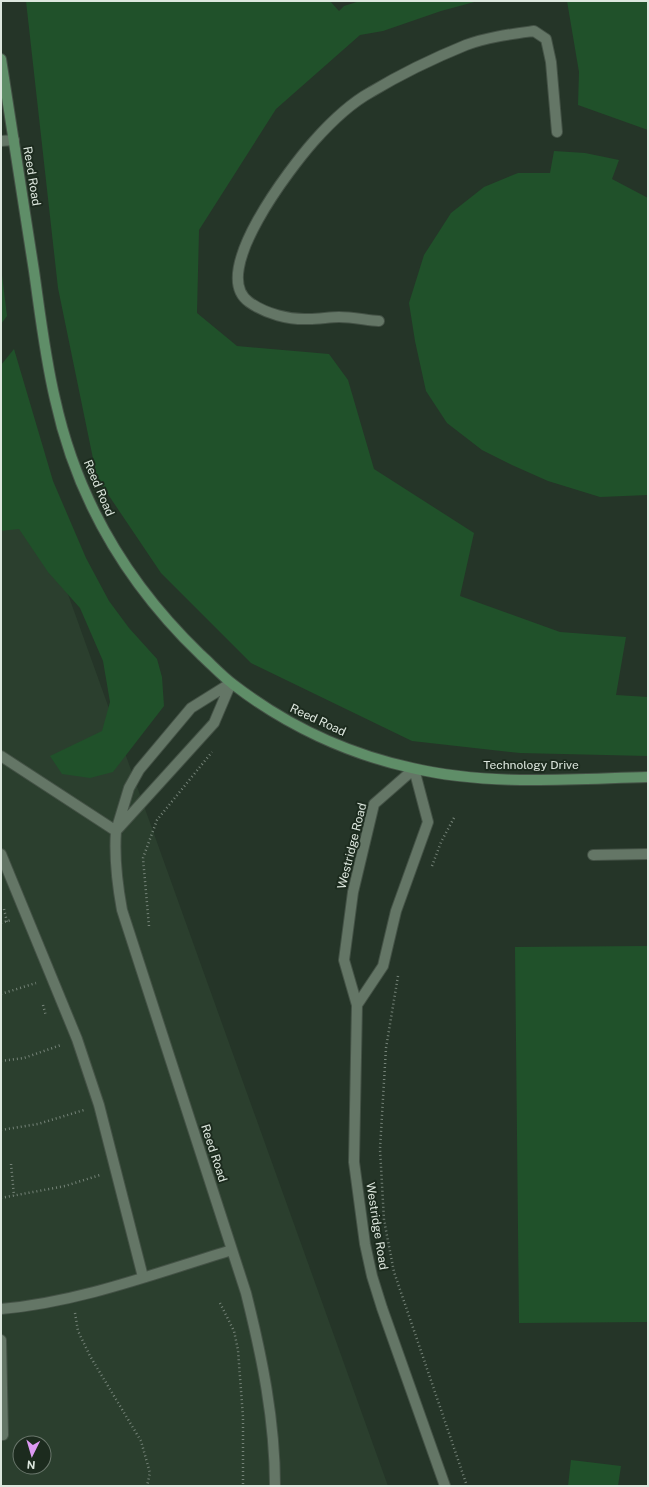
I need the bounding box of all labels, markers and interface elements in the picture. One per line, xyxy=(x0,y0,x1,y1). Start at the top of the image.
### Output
street label: Reed Road xyxy=(20,145,44,207)
street label: Reed Road xyxy=(81,458,117,518)
street label: Reed Road xyxy=(288,701,348,739)
street label: Technology Drive xyxy=(483,758,579,772)
street label: Westridge Road xyxy=(335,801,369,891)
street label: Reed Road xyxy=(198,1122,230,1184)
street label: Westridge Road xyxy=(363,1181,391,1271)
north arrow xyxy=(12,1435,52,1475)
text: N xyxy=(26,1459,36,1471)

